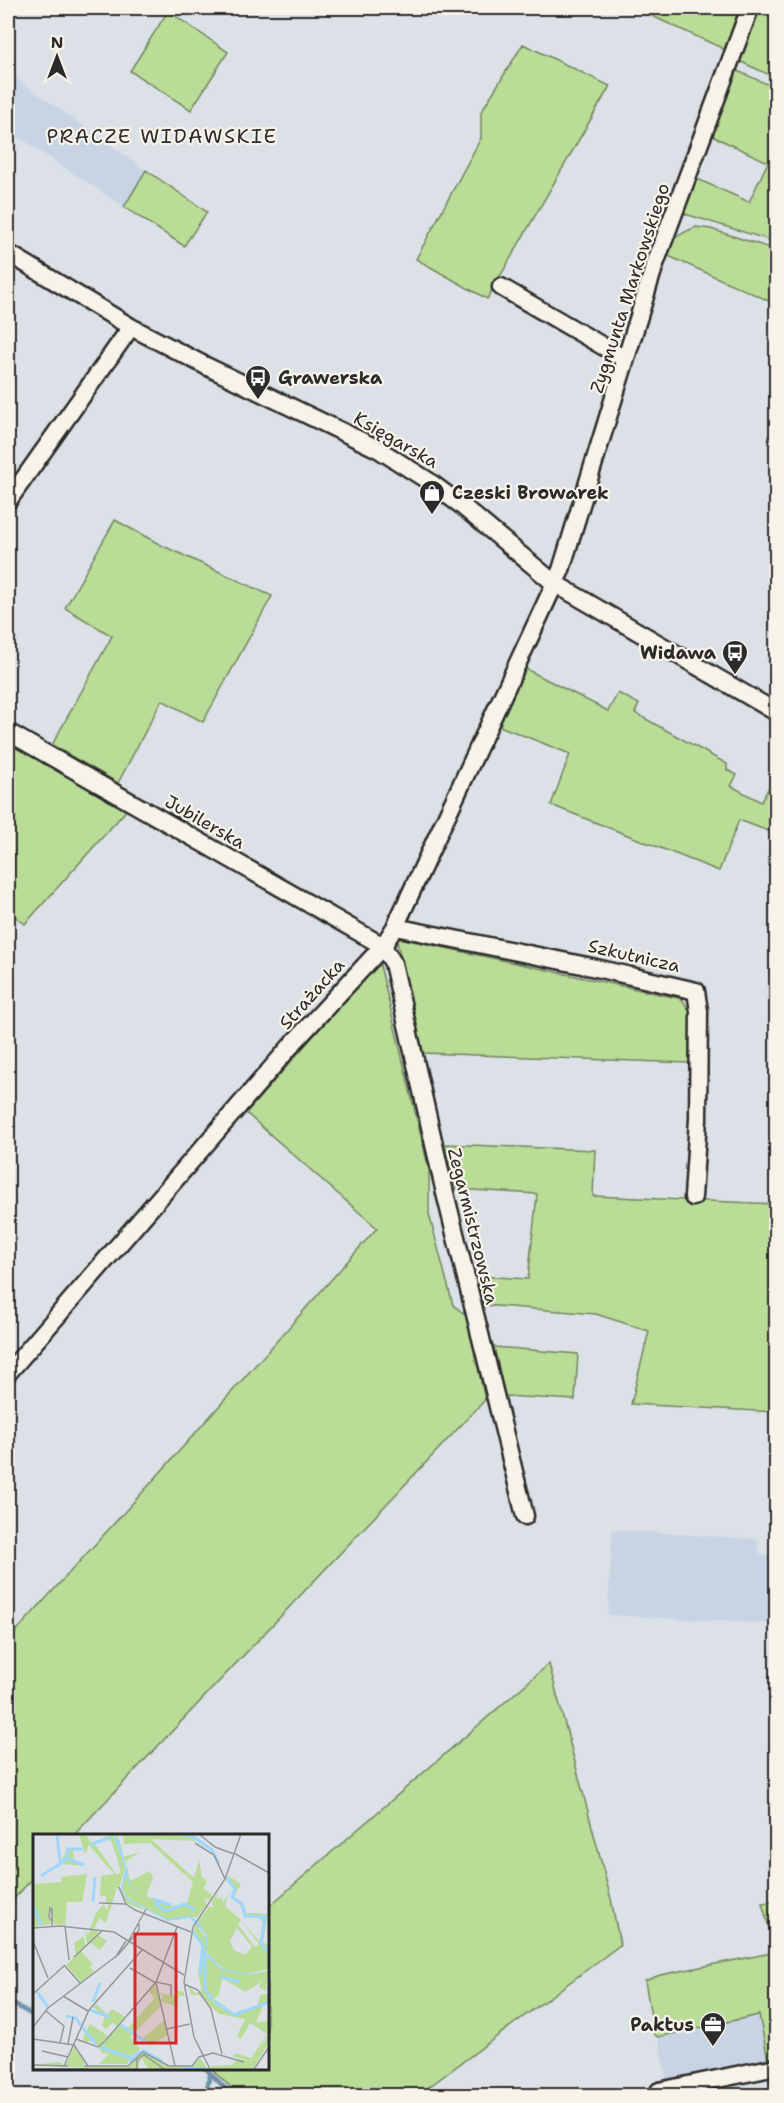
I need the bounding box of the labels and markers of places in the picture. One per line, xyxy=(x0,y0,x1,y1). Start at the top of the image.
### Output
bus stop icon: Grawerska xyxy=(243,363,273,401)
place label: Grawerska xyxy=(278,366,383,390)
shop icon: Czeski Browarek xyxy=(417,478,447,516)
place label: Czeski Browarek xyxy=(452,481,609,505)
bus stop icon: Widawa xyxy=(720,638,750,676)
place label: Widawa xyxy=(640,641,717,665)
office icon: Paktus xyxy=(698,2010,728,2048)
place label: Paktus xyxy=(630,2013,694,2037)

